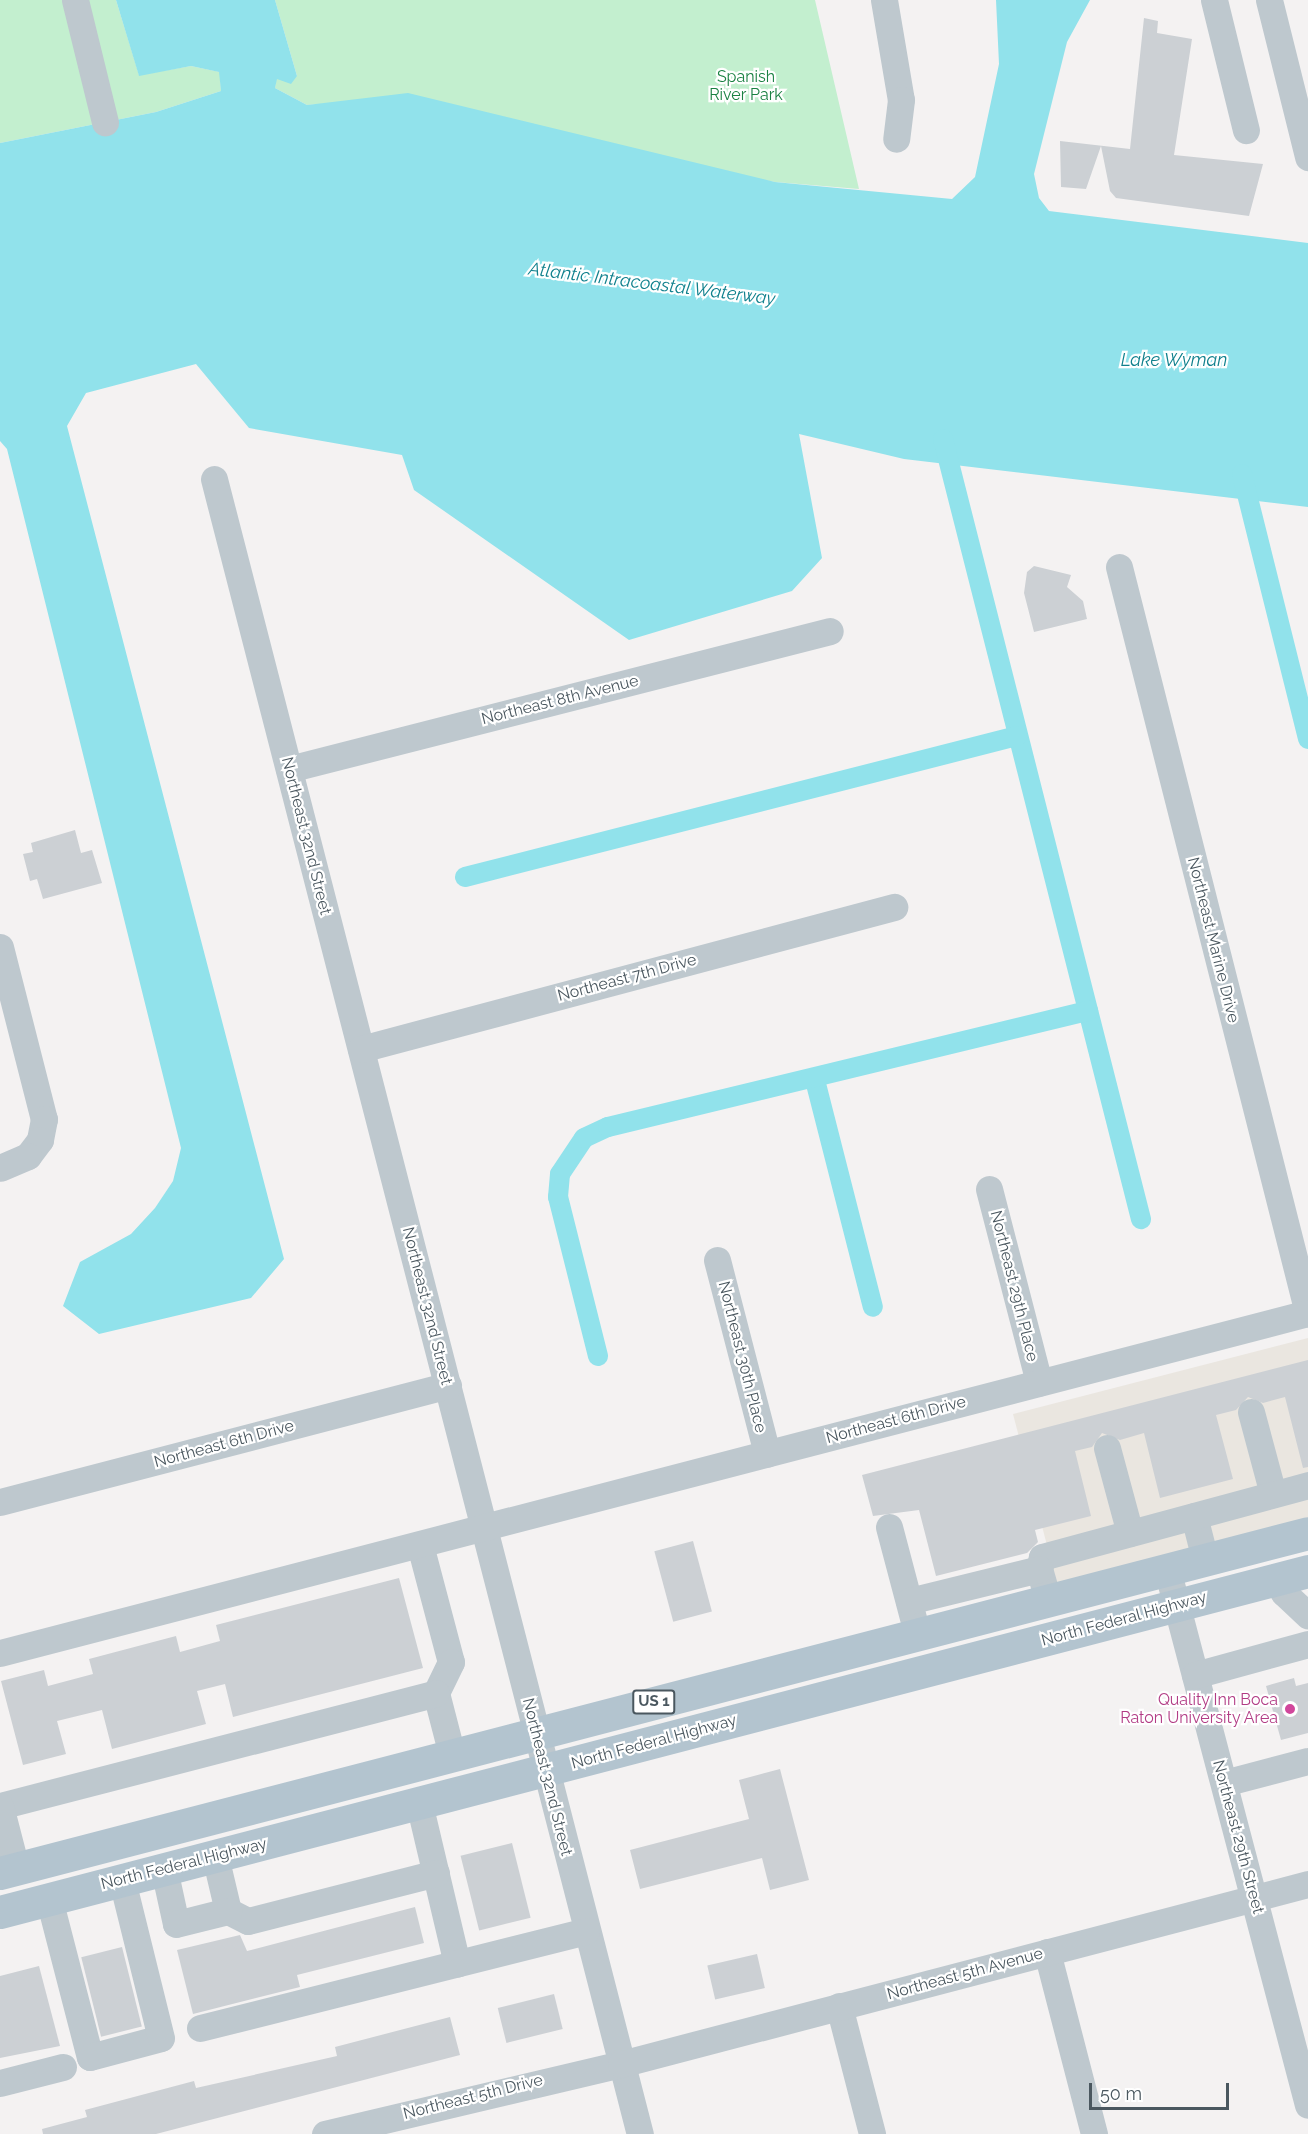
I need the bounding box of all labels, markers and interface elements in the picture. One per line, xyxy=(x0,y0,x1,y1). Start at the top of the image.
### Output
park label: Spanish River Park xyxy=(709,67,783,105)
water label: Atlantic Intracoastal Waterway xyxy=(527,258,777,310)
water label: Lake Wyman xyxy=(1120,349,1228,371)
street label: Northeast 8th Avenue xyxy=(479,671,641,729)
street label: Northeast 32nd Street xyxy=(277,755,335,917)
street label: Northeast Marine Drive xyxy=(1183,855,1243,1025)
street label: Northeast 7th Drive xyxy=(556,950,698,1006)
street label: Northeast 29th Place xyxy=(986,1209,1042,1363)
street label: Northeast 32nd Street xyxy=(398,1225,456,1387)
street label: Northeast 30th Place xyxy=(714,1279,770,1435)
street label: Northeast 6th Drive xyxy=(824,1392,968,1448)
street label: Northeast 6th Drive xyxy=(152,1416,296,1472)
street label: North Federal Highway xyxy=(1039,1588,1209,1650)
road number: US 1 xyxy=(632,1690,676,1714)
place label: Quality Inn Boca Raton University Area xyxy=(1119,1690,1278,1728)
street label: Northeast 32nd Street xyxy=(518,1696,576,1858)
marker: Quality Inn Boca Raton University Area xyxy=(1283,1702,1297,1716)
street label: North Federal Highway xyxy=(569,1711,739,1773)
street label: Northeast 29th Street xyxy=(1208,1758,1268,1916)
street label: North Federal Highway xyxy=(99,1834,269,1894)
street label: Northeast 5th Avenue xyxy=(885,1944,1045,2004)
street label: Northeast 5th Drive xyxy=(401,2070,545,2124)
scale bar xyxy=(1092,2071,1232,2109)
text: 50 m xyxy=(1100,2083,1142,2104)

